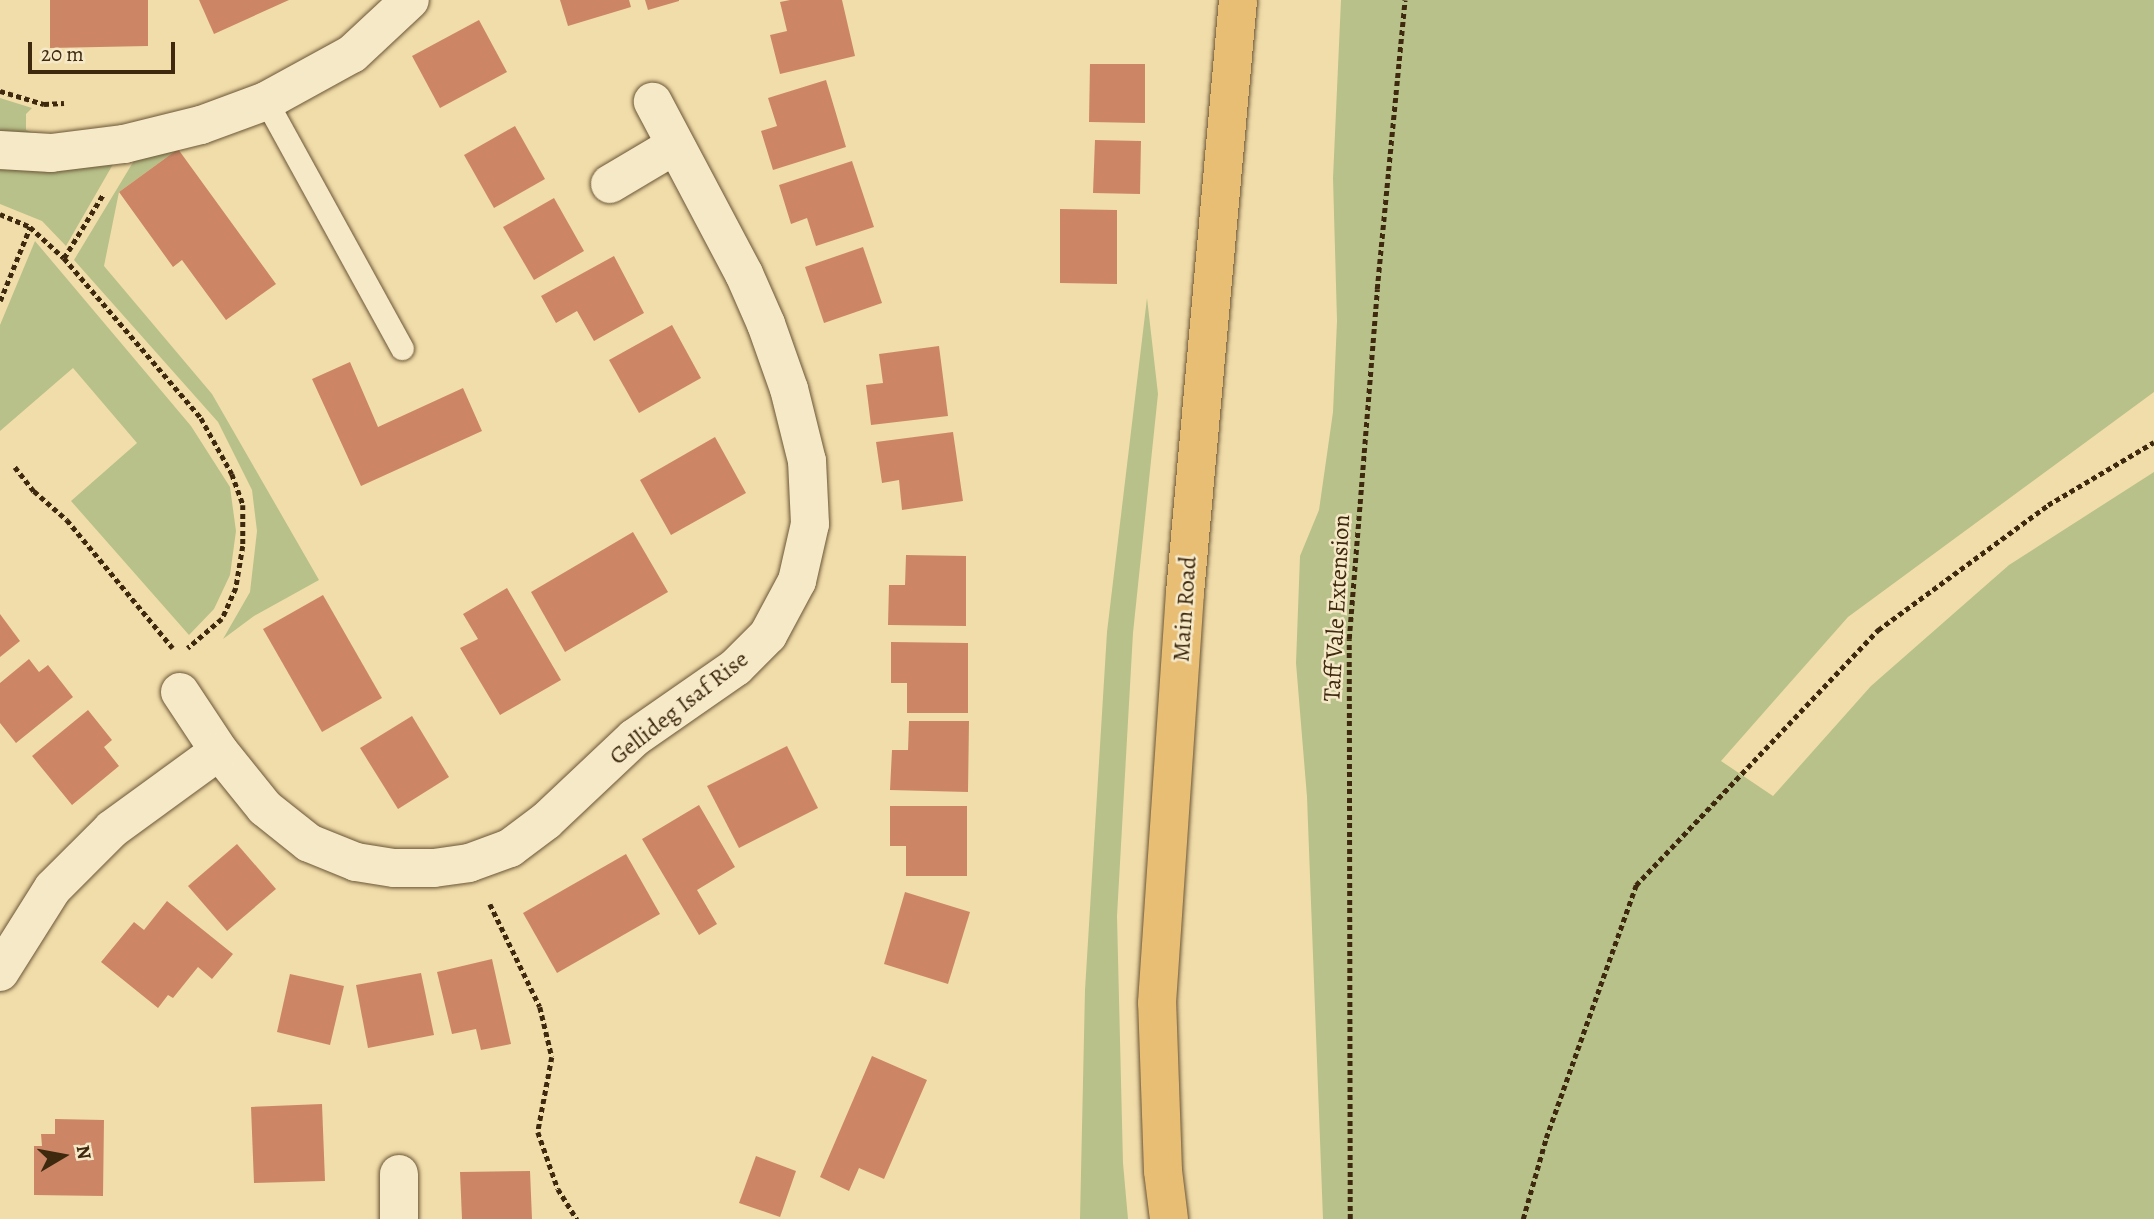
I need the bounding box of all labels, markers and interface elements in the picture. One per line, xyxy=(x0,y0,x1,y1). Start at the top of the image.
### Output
scale bar xyxy=(32,28,178,72)
text: 20 m xyxy=(41,40,84,68)
street label: Taff Vale Extension xyxy=(1318,514,1356,702)
street label: Main Road xyxy=(1167,555,1203,663)
street label: Gellideg Isaf Rise xyxy=(604,645,754,771)
north arrow xyxy=(28,1121,98,1191)
text: N xyxy=(70,1143,98,1161)

